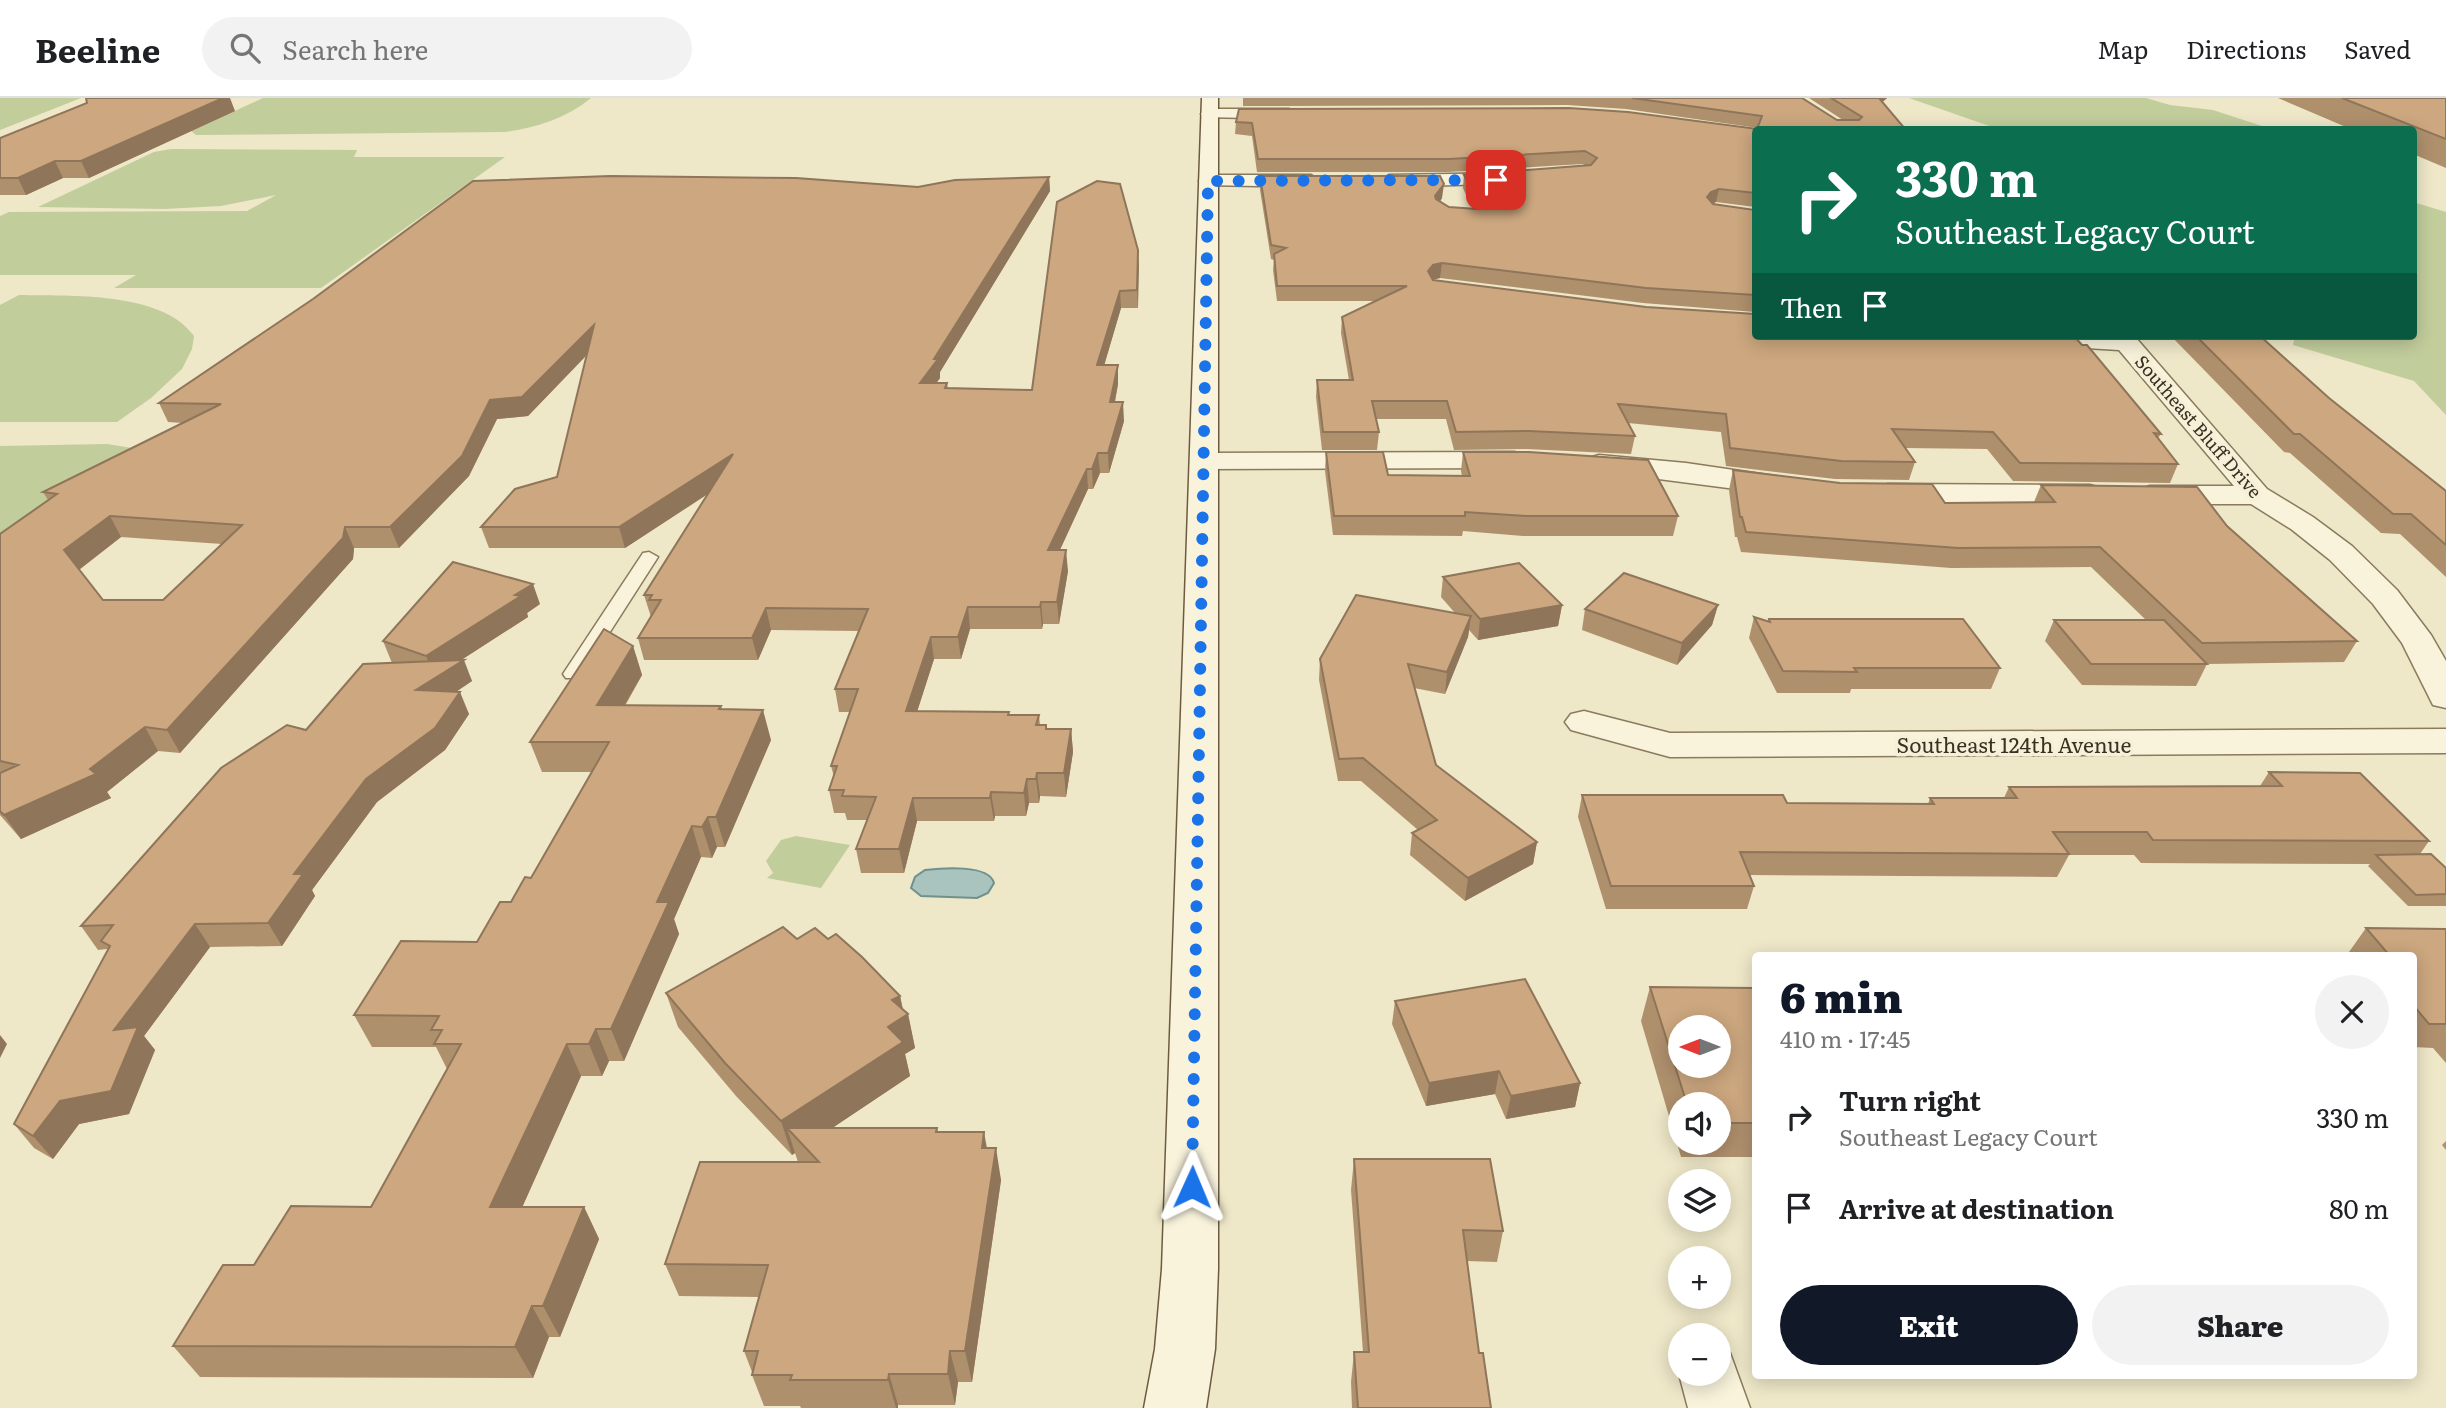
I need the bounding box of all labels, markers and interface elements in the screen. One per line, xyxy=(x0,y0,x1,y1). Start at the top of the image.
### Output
search box xyxy=(202,17,692,80)
text: Beeline xyxy=(35,24,160,73)
icon: search xyxy=(226,29,264,67)
text: Search here xyxy=(282,29,428,68)
text: Map xyxy=(2097,31,2148,66)
text: Directions xyxy=(2186,31,2306,66)
text: Saved xyxy=(2344,31,2411,66)
text: 330 m xyxy=(1895,139,2038,212)
pin xyxy=(1466,150,1526,210)
icon: right xyxy=(1780,154,1871,245)
icon: arrive xyxy=(1477,161,1515,199)
text: Southeast Legacy Court xyxy=(1895,206,2255,254)
text: Then xyxy=(1780,287,1842,326)
icon: arrive xyxy=(1856,287,1894,325)
street label: Southeast Bluff Drive xyxy=(2129,349,2269,503)
street label: Southeast 124th Avenue xyxy=(1897,728,2131,759)
text: 6 min xyxy=(1780,964,1903,1026)
button: close xyxy=(2315,975,2389,1049)
north arrow xyxy=(1668,1015,1731,1078)
map controls xyxy=(1668,1015,1731,1386)
text: 410 m · 17:45 xyxy=(1780,1021,1911,1055)
text: Turn right xyxy=(1839,1080,1981,1119)
button: sound xyxy=(1668,1092,1731,1155)
text: 330 m xyxy=(2316,1097,2389,1136)
icon: right xyxy=(1780,1098,1818,1136)
text: Southeast Legacy Court xyxy=(1839,1119,2098,1153)
position arrow xyxy=(1155,1150,1229,1224)
button: layers xyxy=(1668,1169,1731,1232)
text: Arrive at destination xyxy=(1839,1188,2114,1227)
text: 80 m xyxy=(2329,1188,2389,1227)
icon: arrive xyxy=(1780,1189,1818,1227)
button: + xyxy=(1668,1246,1731,1309)
button: Exit xyxy=(1780,1285,2078,1365)
button: Share xyxy=(2092,1285,2389,1365)
button: − xyxy=(1668,1323,1731,1386)

